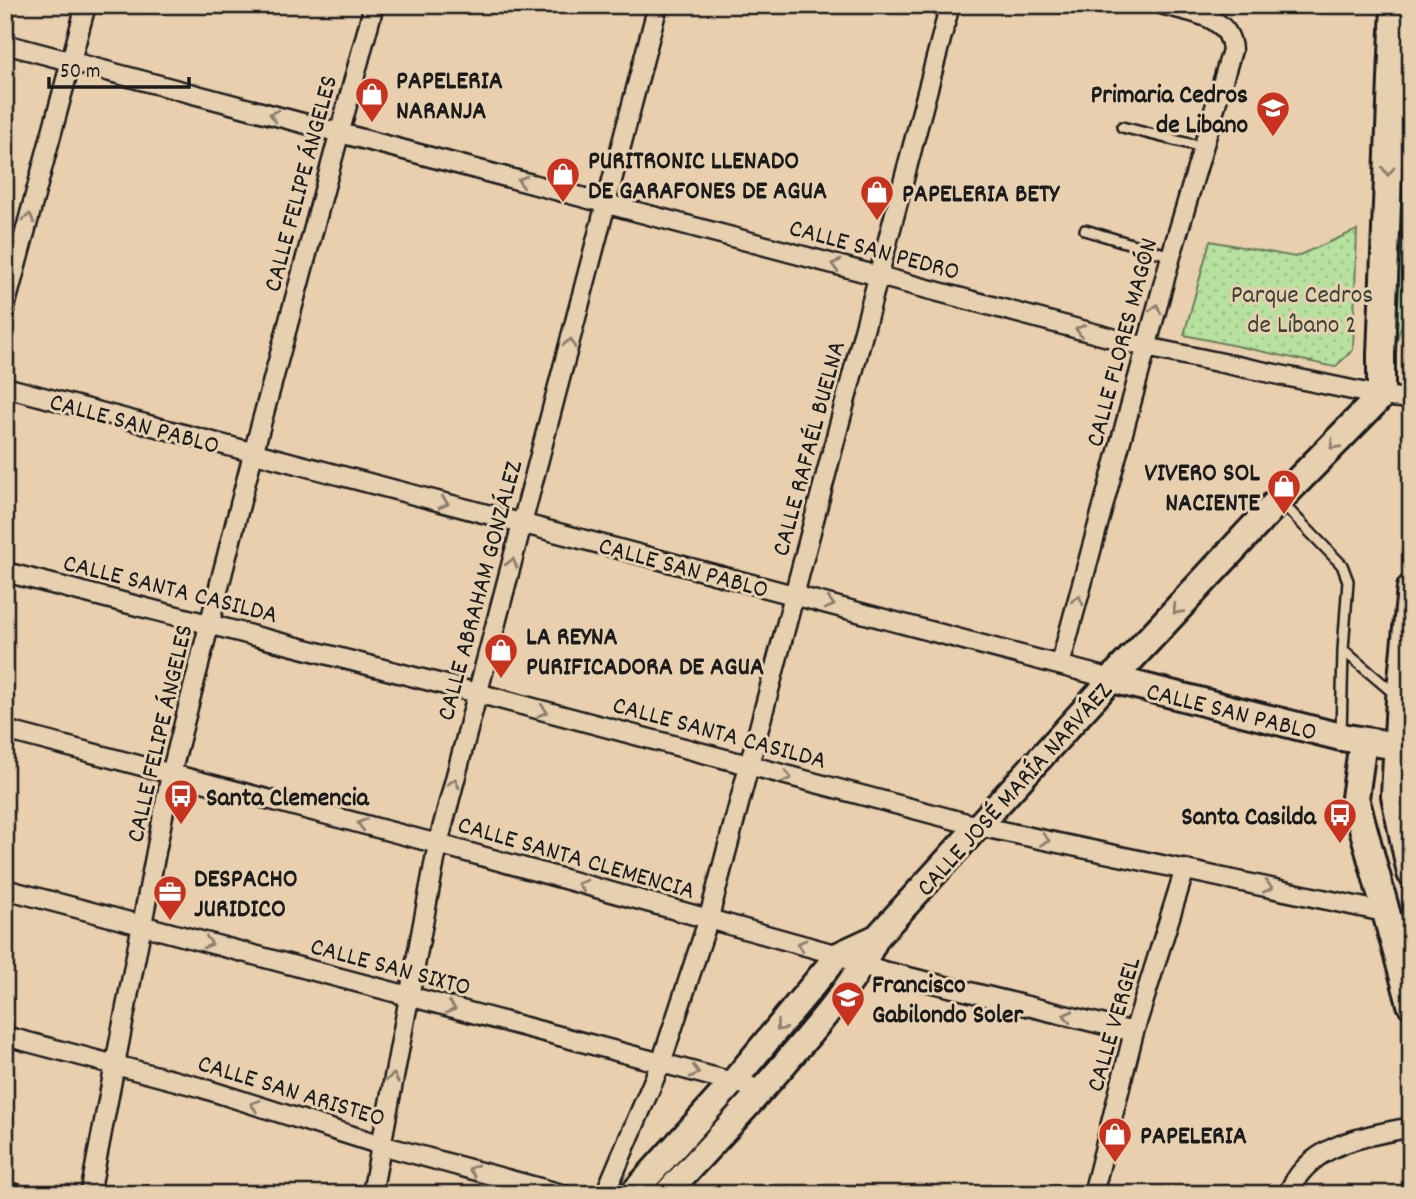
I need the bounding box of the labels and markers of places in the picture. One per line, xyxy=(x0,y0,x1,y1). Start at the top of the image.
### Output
place label: PAPELERIA NARANJA xyxy=(396,64,503,131)
shop icon: PAPELERIA NARANJA xyxy=(353,75,391,124)
place label: Primaria Cedros de Libano xyxy=(1091,78,1248,145)
school or university icon: Primaria Cedros de Libano xyxy=(1254,89,1292,138)
place label: PURITRONIC LLENADO DE GARAFONES DE AGUA xyxy=(588,144,827,211)
shop icon: PURITRONIC LLENADO DE GARAFONES DE AGUA xyxy=(544,155,582,204)
shop icon: PAPELERIA BETY xyxy=(858,173,896,222)
place label: PAPELERIA BETY xyxy=(902,177,1060,214)
place label: VIVERO SOL NACIENTE xyxy=(1145,456,1260,523)
shop icon: VIVERO SOL NACIENTE xyxy=(1265,467,1303,516)
place label: LA REYNA PURIFICADORA DE AGUA xyxy=(526,620,764,687)
shop icon: LA REYNA PURIFICADORA DE AGUA xyxy=(482,631,520,680)
bus stop icon: Santa Clemencia xyxy=(162,777,200,826)
place label: Santa Clemencia xyxy=(206,781,369,818)
bus stop icon: Santa Casilda xyxy=(1321,796,1359,845)
place label: Santa Casilda xyxy=(1181,800,1317,837)
place label: DESPACHO JURIDICO xyxy=(194,862,298,929)
office icon: DESPACHO JURIDICO xyxy=(151,873,189,922)
place label: Francisco Gabilondo Soler xyxy=(872,968,1023,1035)
school or university icon: Francisco Gabilondo Soler xyxy=(829,979,867,1028)
shop icon: PAPELERIA xyxy=(1096,1115,1134,1164)
place label: PAPELERIA xyxy=(1140,1119,1247,1156)

